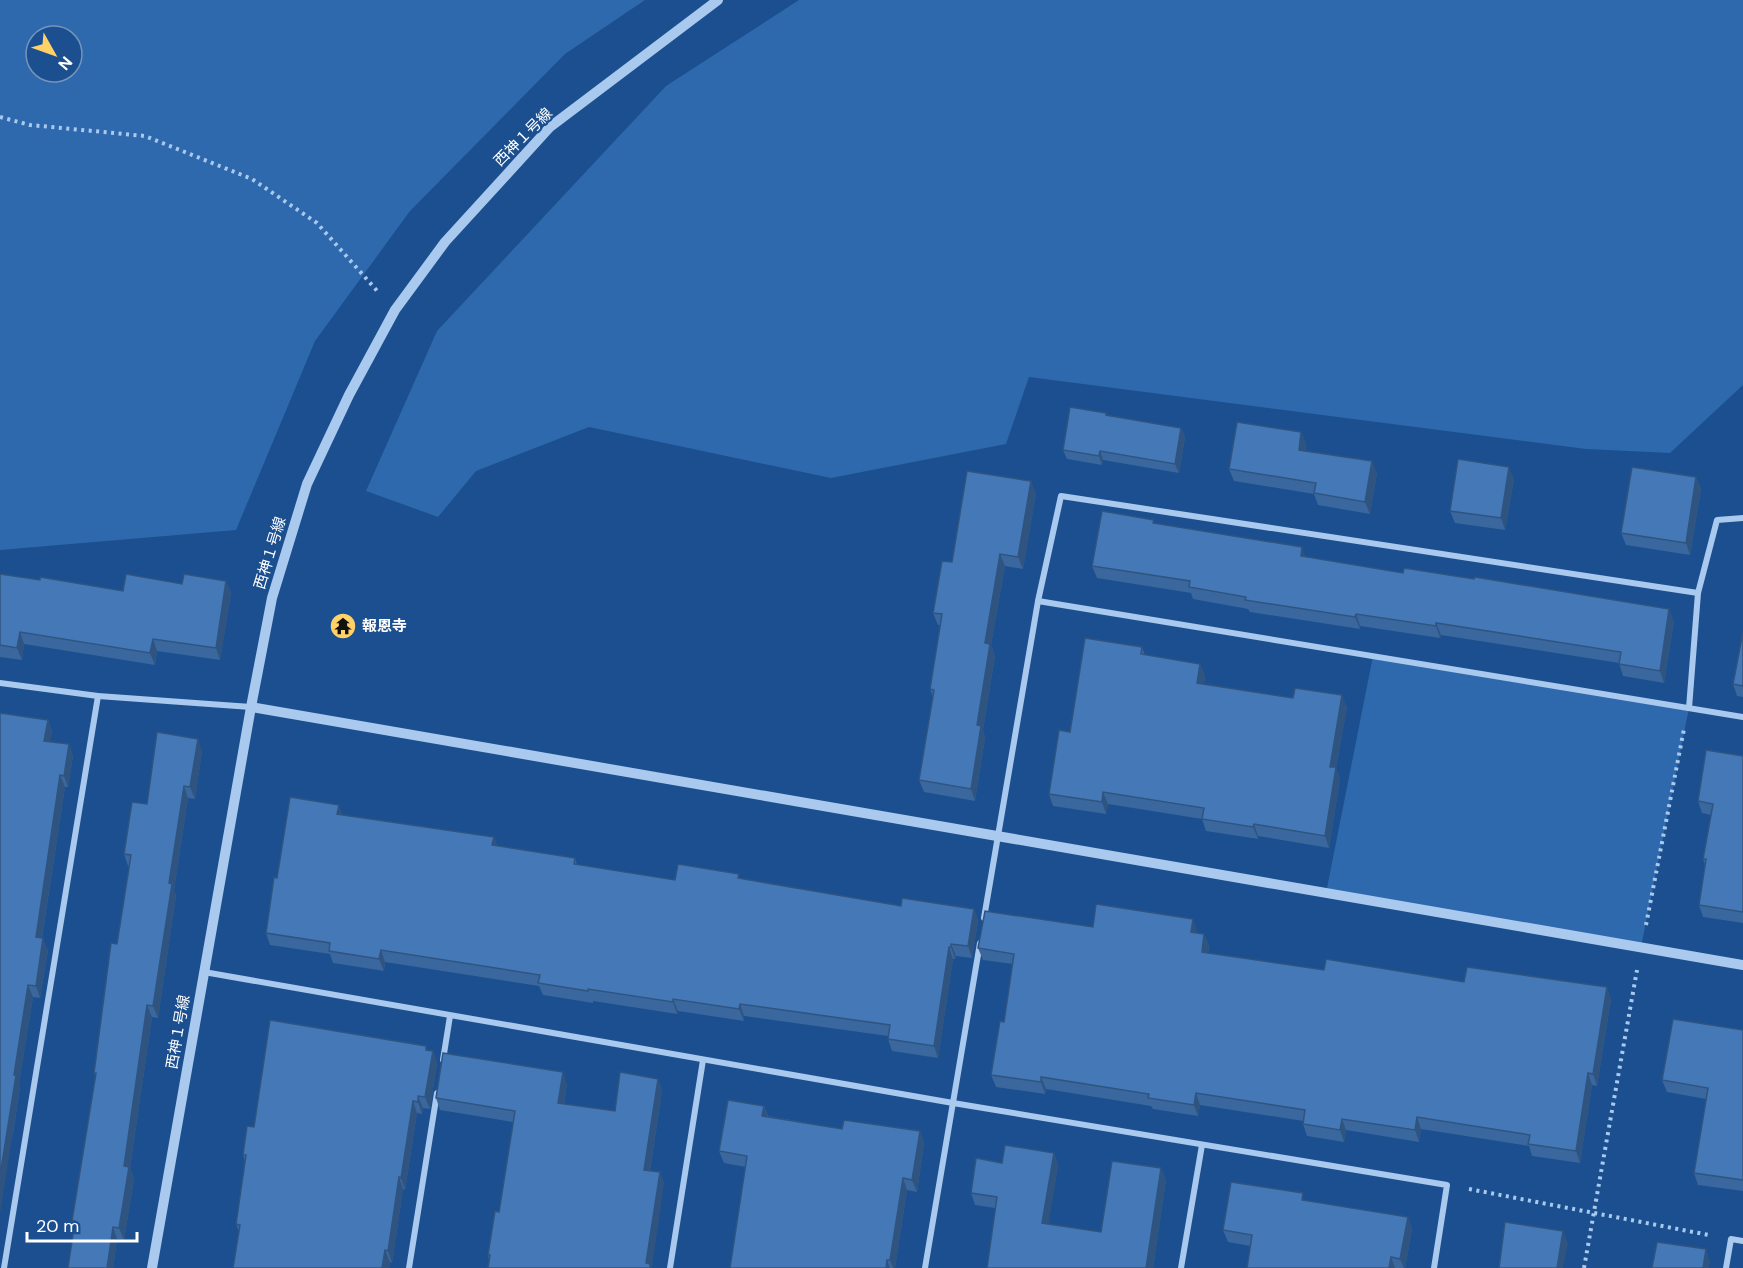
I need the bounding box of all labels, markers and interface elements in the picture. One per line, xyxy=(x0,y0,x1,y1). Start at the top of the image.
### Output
north arrow xyxy=(24,24,84,84)
text: N xyxy=(53,52,77,75)
street label: 西神１号線 xyxy=(489,103,557,171)
street label: 西神１号線 xyxy=(249,514,291,592)
temple icon: 報恩寺 xyxy=(328,611,358,641)
place label: 報恩寺 xyxy=(362,616,407,636)
street label: 西神１号線 xyxy=(162,993,194,1071)
scale bar xyxy=(27,1205,136,1243)
text: 20 m xyxy=(36,1214,79,1238)

